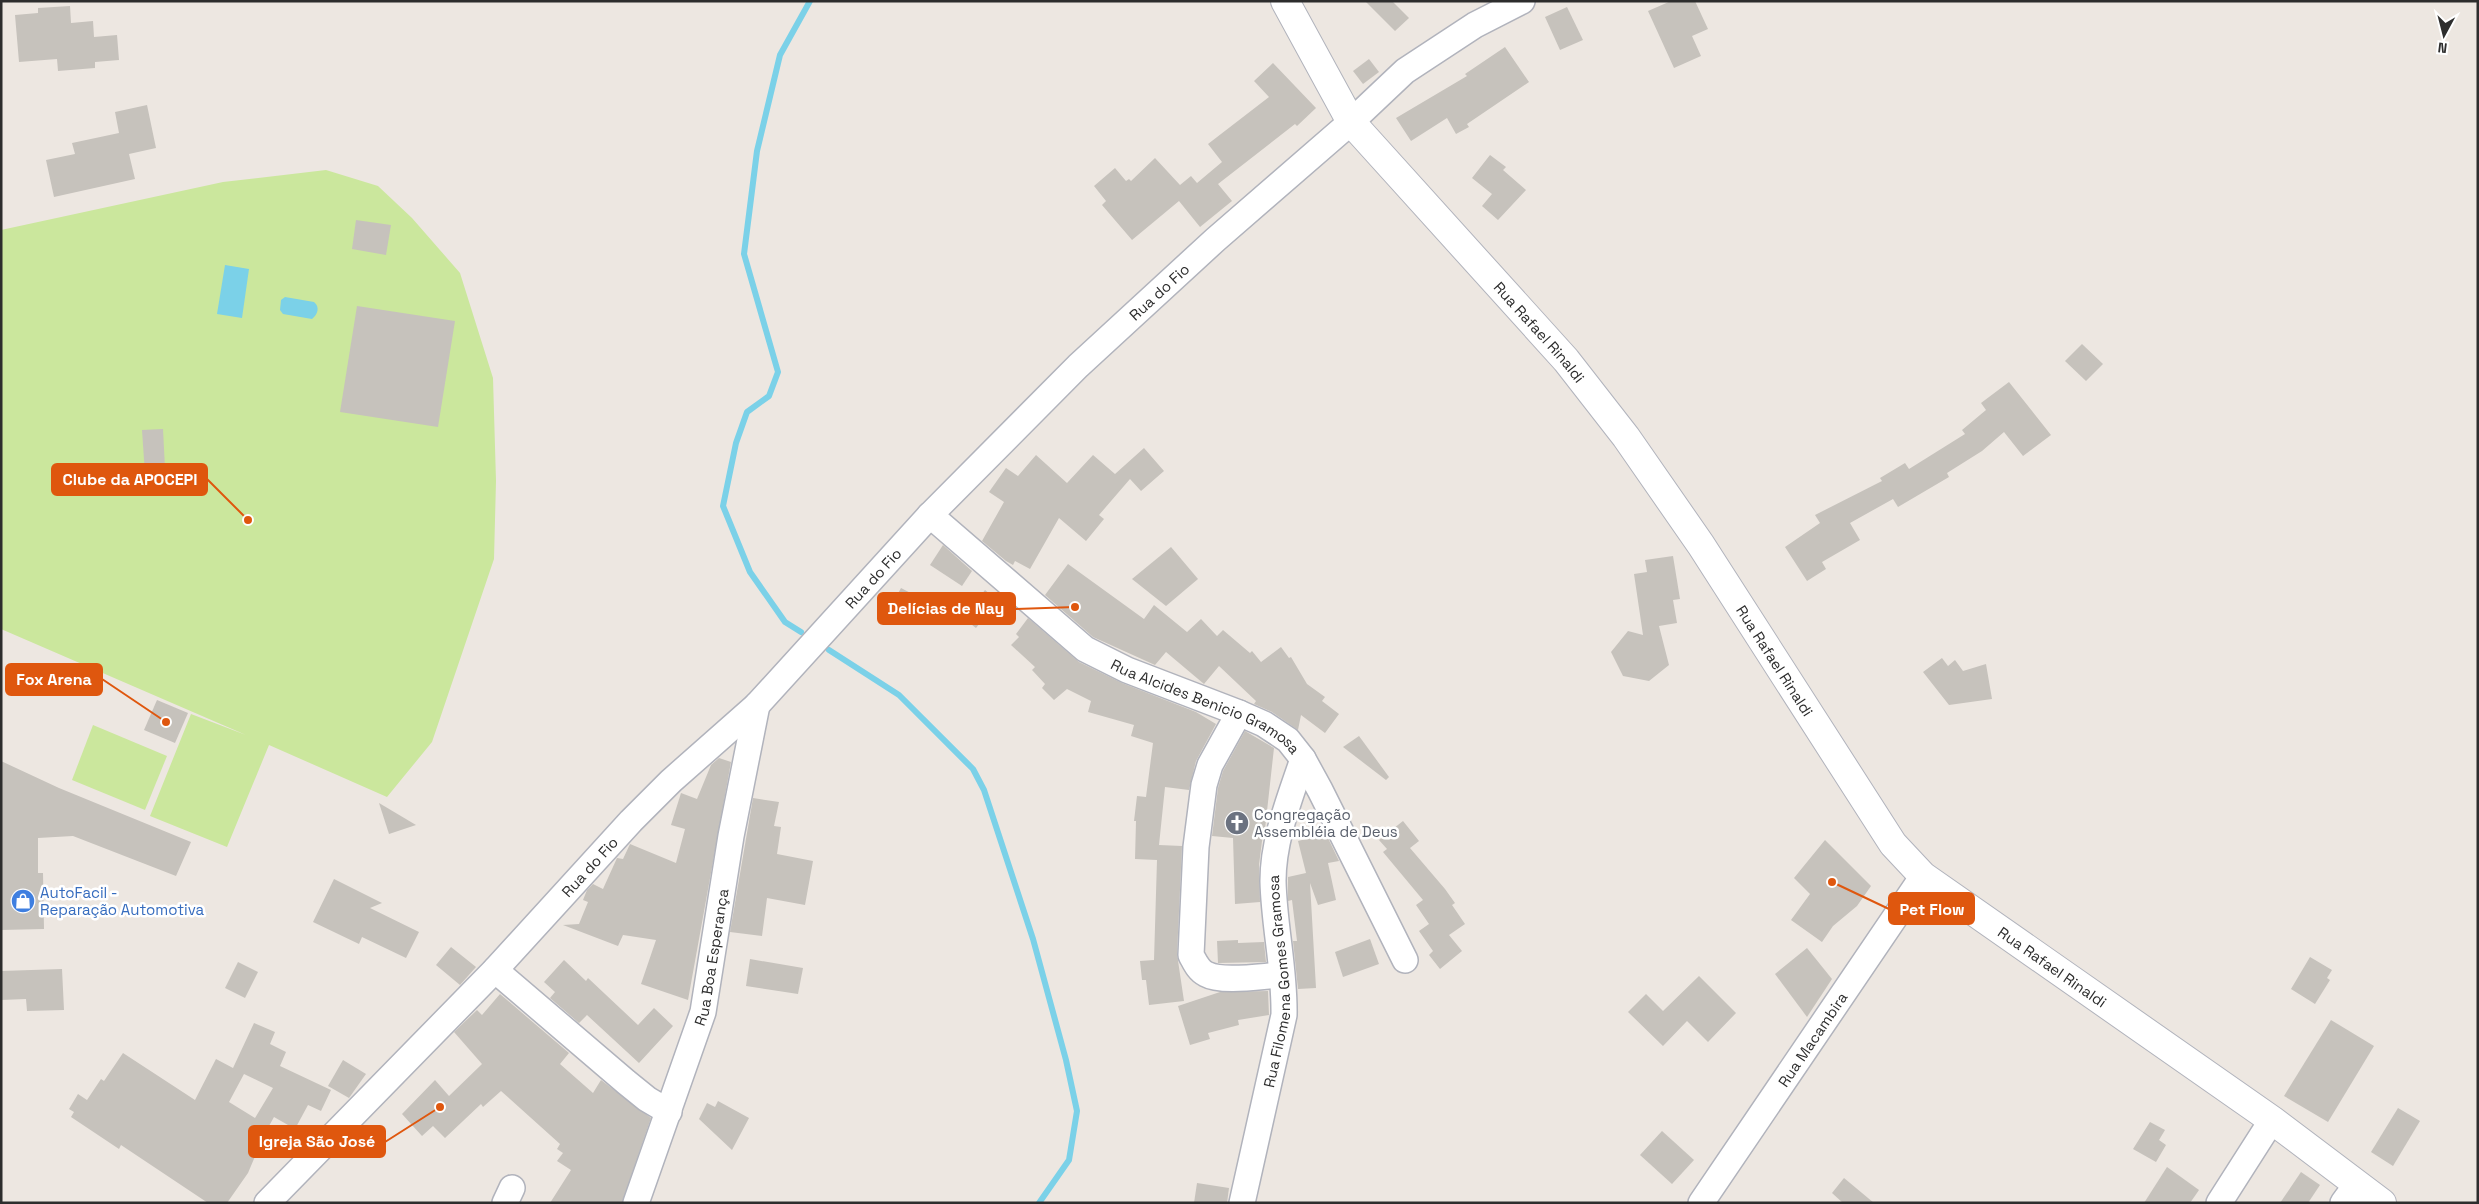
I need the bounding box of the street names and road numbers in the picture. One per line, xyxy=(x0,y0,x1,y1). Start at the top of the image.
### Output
street label: Rua do Fio xyxy=(1125,259,1193,324)
street label: Rua Rafael Rinaldi xyxy=(1490,277,1589,386)
street label: Rua do Fio xyxy=(840,544,905,612)
street label: Rua Rafael Rinaldi xyxy=(1733,601,1818,720)
street label: Rua Alcides Benicio Gramosa xyxy=(1108,654,1305,758)
street label: Rua do Fio xyxy=(557,832,622,901)
street label: Rua Filomena Gomes Gramosa xyxy=(1259,874,1294,1089)
street label: Rua Boa Esperança xyxy=(689,887,732,1028)
street label: Rua Rafael Rinaldi xyxy=(1995,922,2111,1011)
street label: Rua Macambira xyxy=(1773,988,1851,1090)

